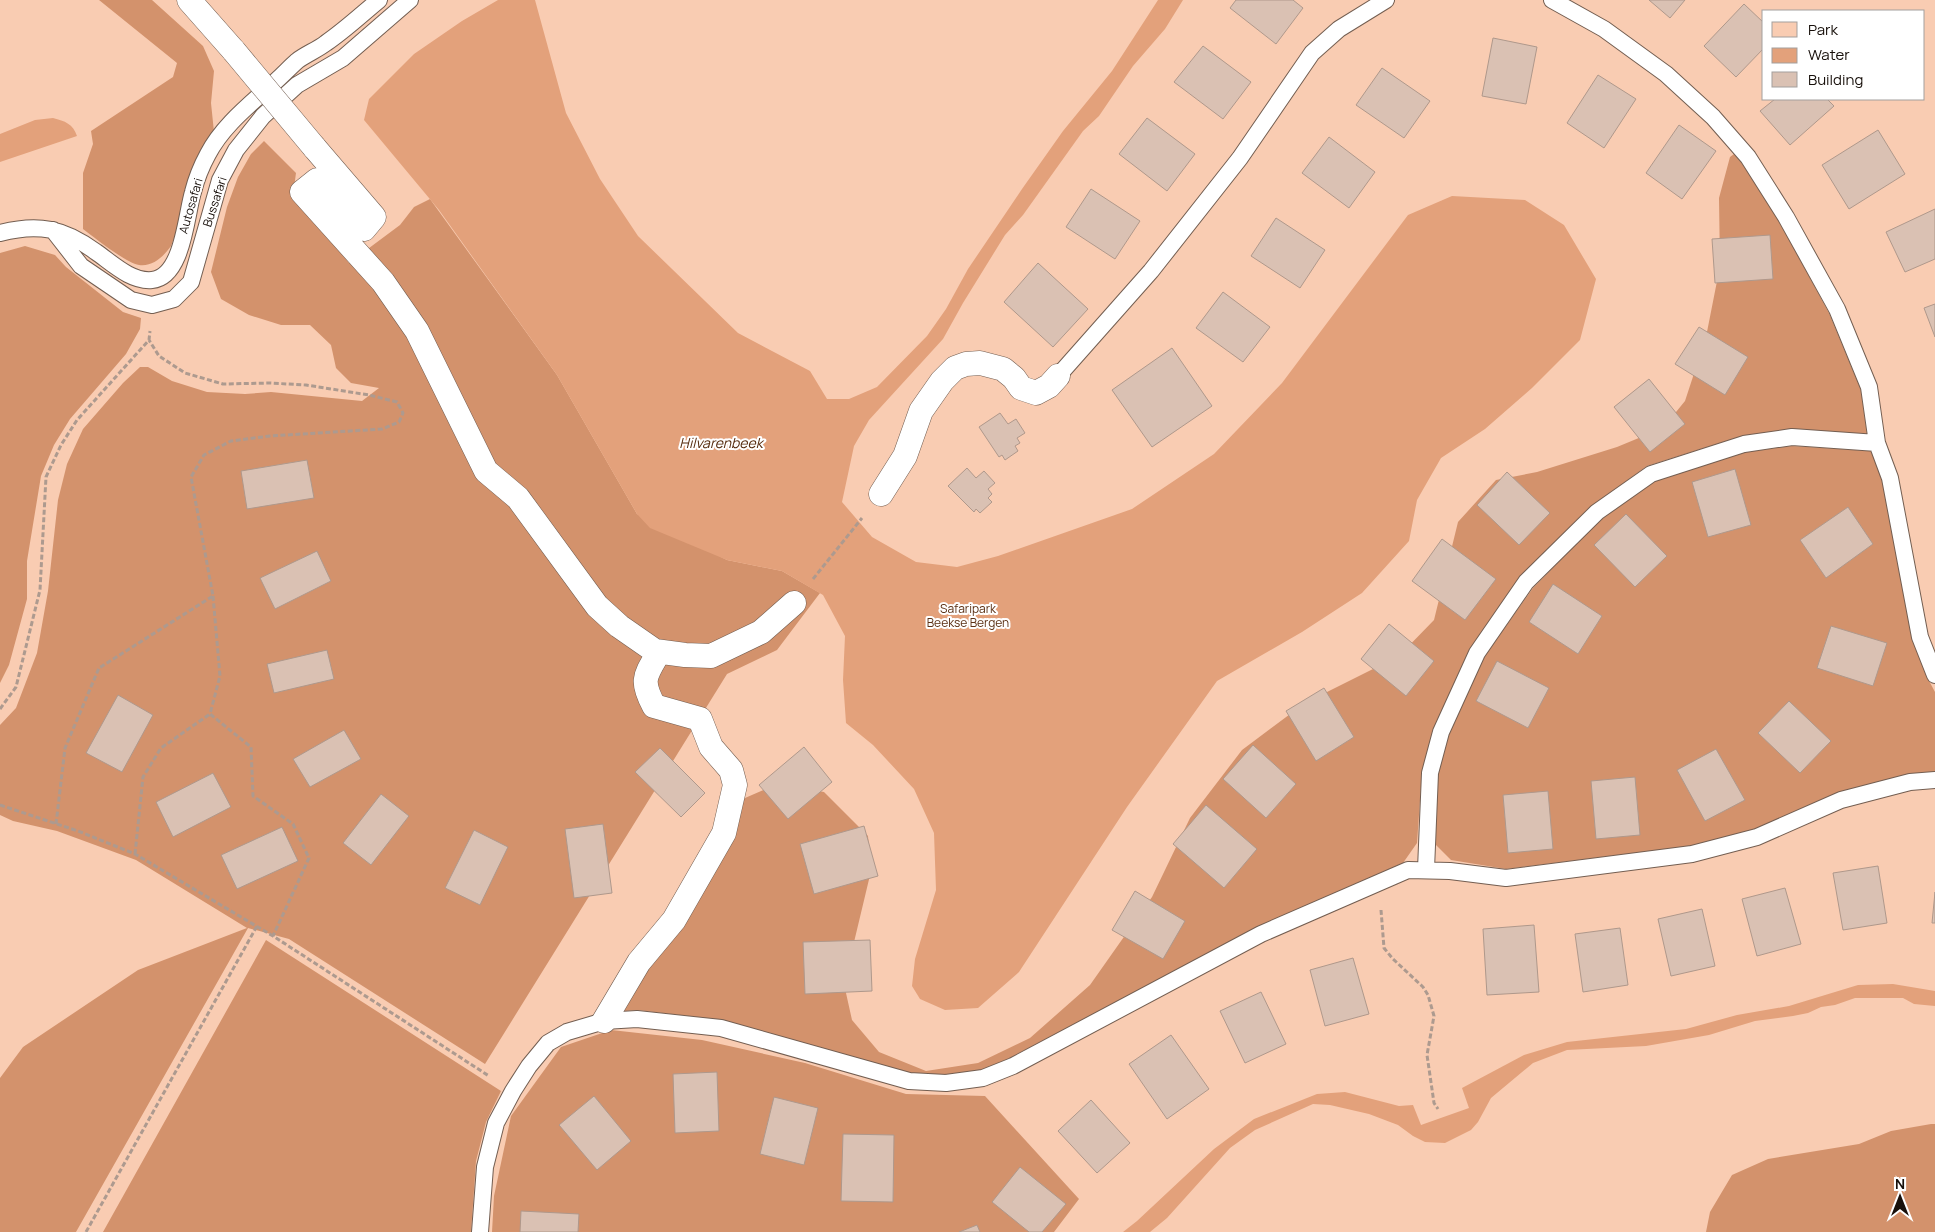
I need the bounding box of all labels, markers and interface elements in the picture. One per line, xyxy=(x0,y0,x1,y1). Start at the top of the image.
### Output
legend xyxy=(1762,10,1925,100)
text: Park xyxy=(1808,19,1838,40)
text: Water xyxy=(1808,44,1850,65)
text: Building xyxy=(1808,69,1863,90)
street label: Bussafari xyxy=(198,175,231,229)
street label: Autosafari xyxy=(174,176,207,236)
water label: Hilvarenbeek xyxy=(679,433,765,452)
park label: Safaripark Beekse Bergen xyxy=(927,600,1009,631)
north arrow xyxy=(1875,1172,1925,1222)
text: N xyxy=(1895,1174,1905,1193)

